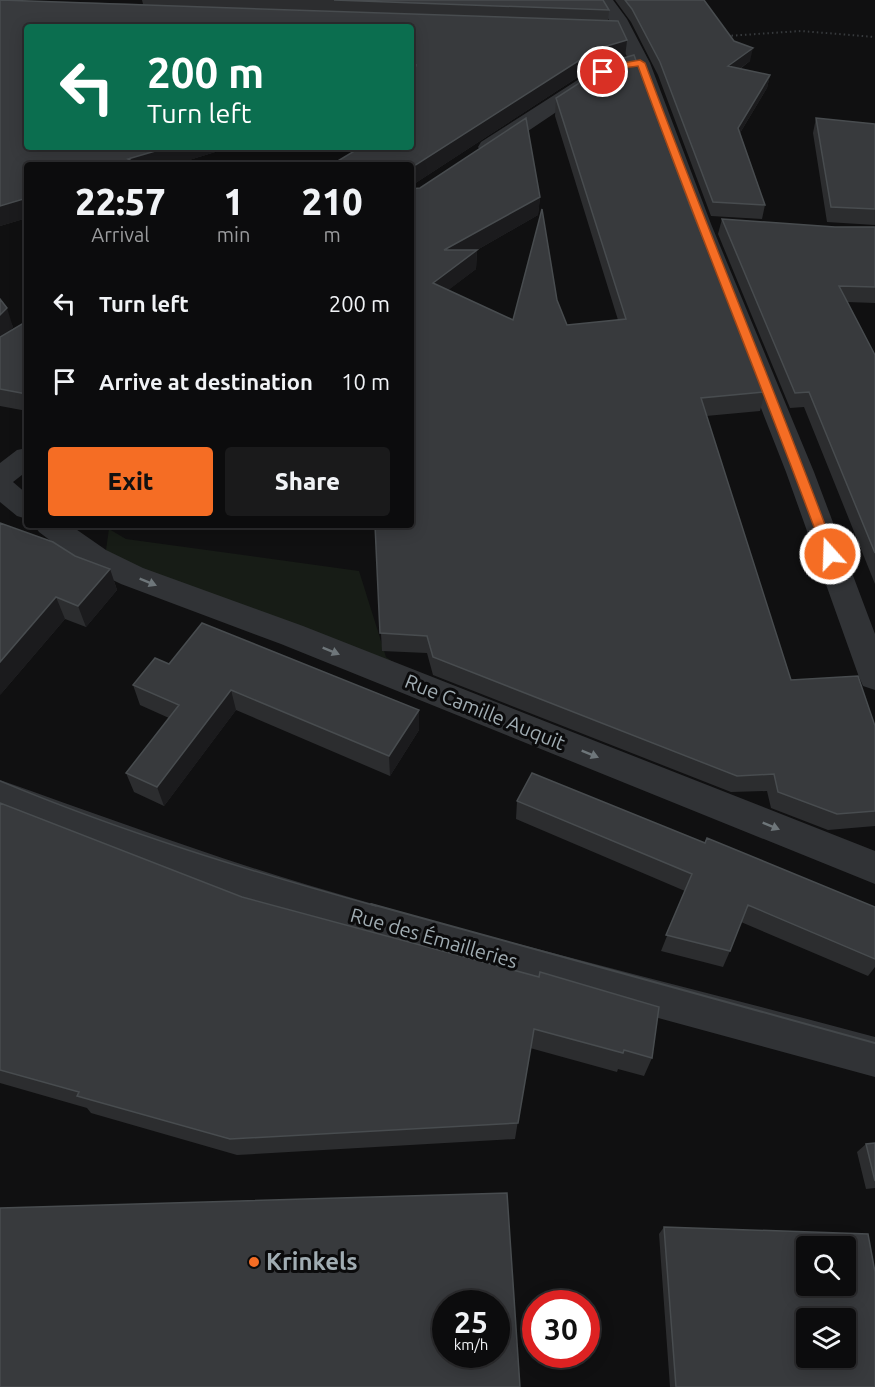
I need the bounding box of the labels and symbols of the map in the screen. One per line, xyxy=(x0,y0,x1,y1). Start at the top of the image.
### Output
pin xyxy=(577,46,628,97)
position arrow xyxy=(798,522,862,586)
one-way arrow xyxy=(140,577,158,587)
one-way arrow xyxy=(322,647,340,656)
street label: Rue Camille Auquit xyxy=(402,669,569,754)
one-way arrow xyxy=(581,750,599,759)
one-way arrow xyxy=(763,821,781,831)
street label: Rue des Émailleries xyxy=(348,903,520,972)
place label: Krinkels xyxy=(266,1248,358,1275)
marker: Krinkels xyxy=(247,1255,261,1269)
speed limit sign: 30 xyxy=(522,1290,600,1368)

